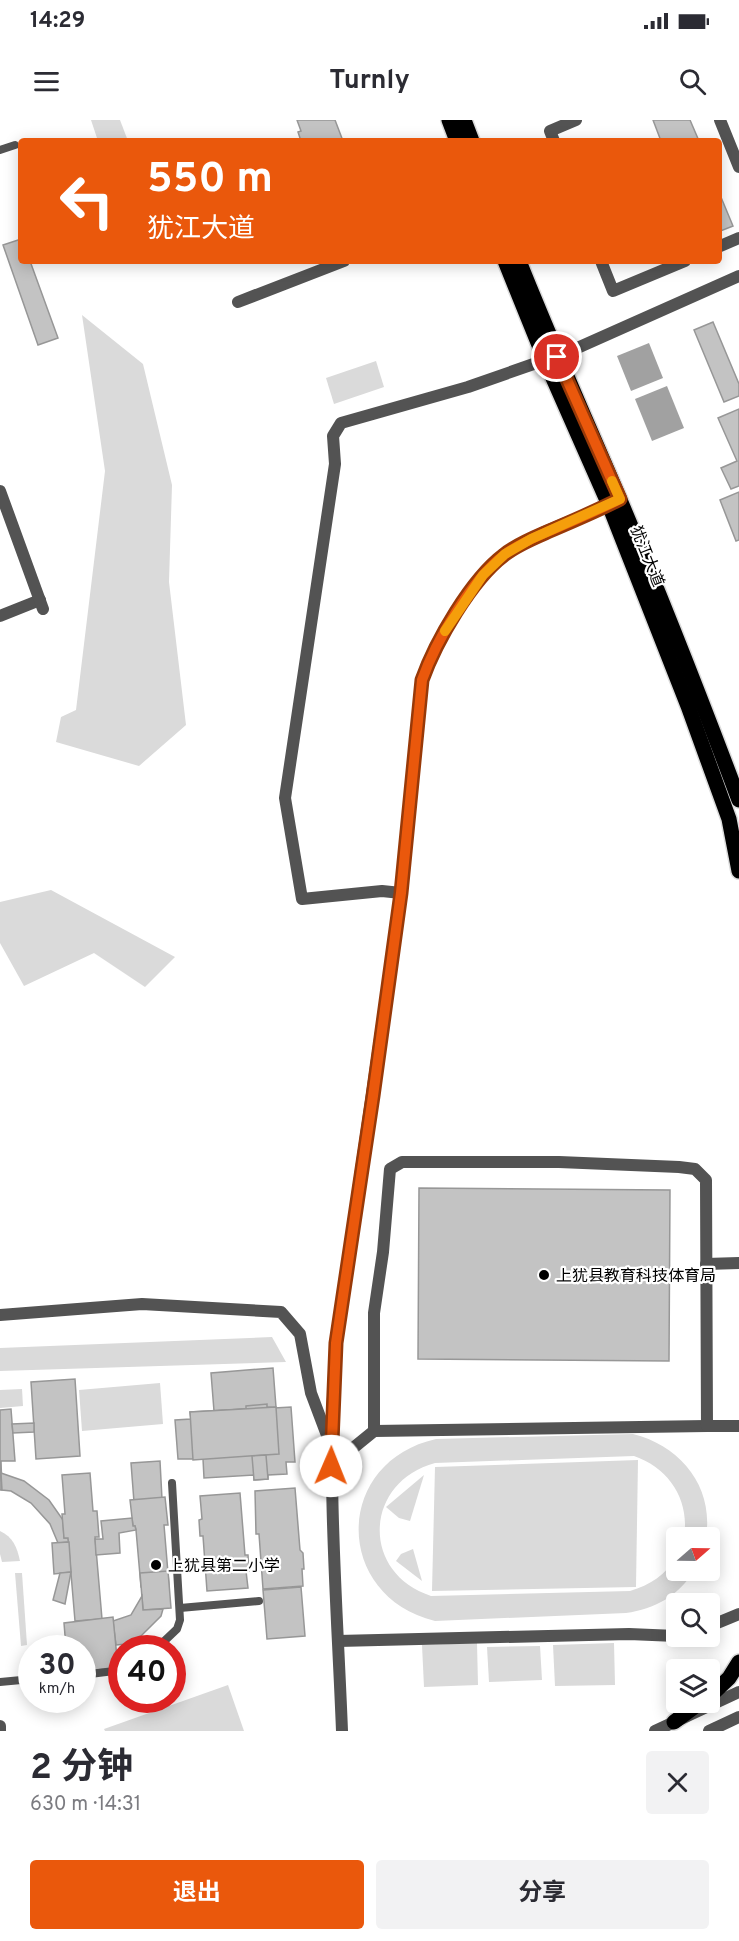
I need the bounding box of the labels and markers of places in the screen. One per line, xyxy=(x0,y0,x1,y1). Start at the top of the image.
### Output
pin xyxy=(531,331,582,382)
place label: 上犹县教育科技体育局 xyxy=(556,1267,716,1287)
marker: 上犹县教育科技体育局 xyxy=(537,1268,551,1282)
place label: 上犹县第二小学 xyxy=(168,1557,280,1577)
marker: 上犹县第二小学 xyxy=(149,1558,163,1572)

